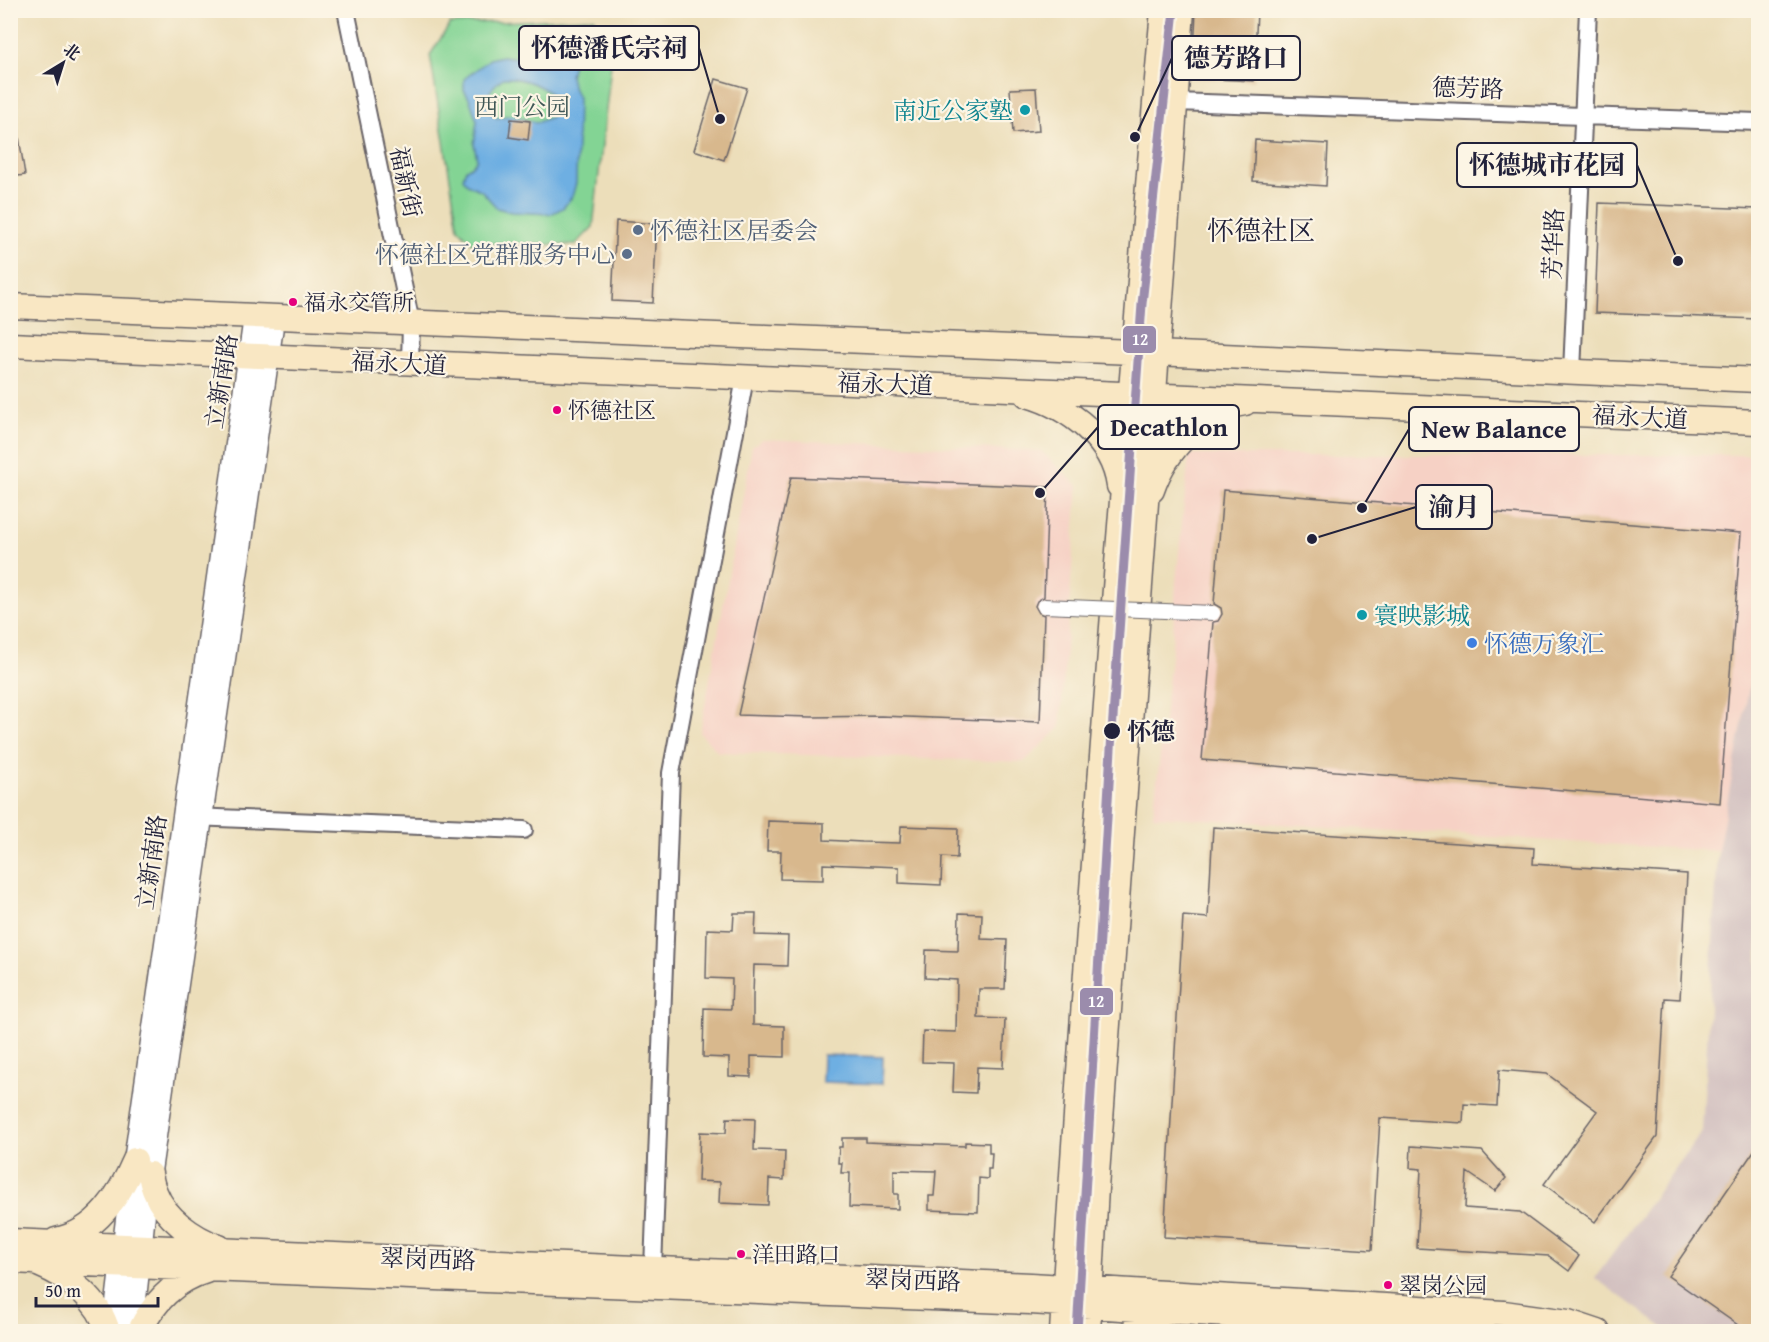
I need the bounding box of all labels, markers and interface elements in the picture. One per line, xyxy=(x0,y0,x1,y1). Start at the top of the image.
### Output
callout: 怀德潘氏宗祠 xyxy=(519,26,699,70)
text: 怀德潘氏宗祠 xyxy=(531,28,687,67)
north arrow xyxy=(33,33,93,93)
callout: 德芳路口 xyxy=(1172,36,1300,80)
text: 北 xyxy=(59,37,86,66)
text: 德芳路口 xyxy=(1184,38,1288,77)
street label: 德芳路 xyxy=(1431,69,1505,107)
park label: 西门公园 xyxy=(474,89,570,124)
place label: 南近公家塾 xyxy=(893,93,1013,128)
marker: 南近公家塾 xyxy=(1018,103,1032,117)
street label: 福新街 xyxy=(381,143,431,221)
callout: 怀德城市花园 xyxy=(1457,143,1637,187)
text: 怀德城市花园 xyxy=(1469,145,1625,184)
street label: 芳华路 xyxy=(1534,207,1572,281)
district label: 怀德社区 xyxy=(1207,210,1315,250)
place label: 怀德社区居委会 xyxy=(650,213,818,248)
marker: 怀德社区居委会 xyxy=(631,223,645,237)
place label: 怀德社区党群服务中心 xyxy=(375,237,615,272)
marker: 怀德社区党群服务中心 xyxy=(620,247,634,261)
place label: 福永交管所 xyxy=(304,286,414,318)
marker: 福永交管所 xyxy=(287,296,299,308)
line badge: 12 xyxy=(1122,325,1157,354)
text: 12 xyxy=(1132,327,1148,351)
street label: 立新南路 xyxy=(196,331,246,431)
street label: 福永大道 xyxy=(350,343,448,383)
street label: 福永大道 xyxy=(836,365,934,403)
place label: 怀德社区 xyxy=(568,394,656,426)
street label: 福永大道 xyxy=(1591,397,1689,437)
marker: 怀德社区 xyxy=(551,404,563,416)
callout: Decathlon xyxy=(1098,405,1239,449)
text: Decathlon xyxy=(1110,407,1228,446)
callout: New Balance xyxy=(1409,407,1579,451)
text: New Balance xyxy=(1421,409,1567,448)
callout: 渝月 xyxy=(1416,485,1492,529)
text: 渝月 xyxy=(1428,487,1480,526)
place label: 寰映影城 xyxy=(1374,598,1470,633)
marker: 寰映影城 xyxy=(1355,608,1369,622)
place label: 怀德万象汇 xyxy=(1484,626,1604,661)
marker: 怀德万象汇 xyxy=(1465,636,1479,650)
place label: 怀德 xyxy=(1127,714,1175,749)
marker: 怀德 xyxy=(1102,721,1122,741)
street label: 立新南路 xyxy=(127,812,175,912)
line badge: 12 xyxy=(1079,987,1114,1016)
text: 12 xyxy=(1088,989,1104,1013)
place label: 洋田路口 xyxy=(752,1238,840,1270)
street label: 翠岗西路 xyxy=(379,1240,477,1278)
marker: 洋田路口 xyxy=(735,1248,747,1260)
street label: 翠岗西路 xyxy=(864,1261,962,1299)
place label: 翠岗公园 xyxy=(1399,1269,1487,1301)
scale bar xyxy=(36,1270,158,1308)
text: 50 m xyxy=(45,1277,81,1304)
marker: 翠岗公园 xyxy=(1382,1279,1394,1291)

